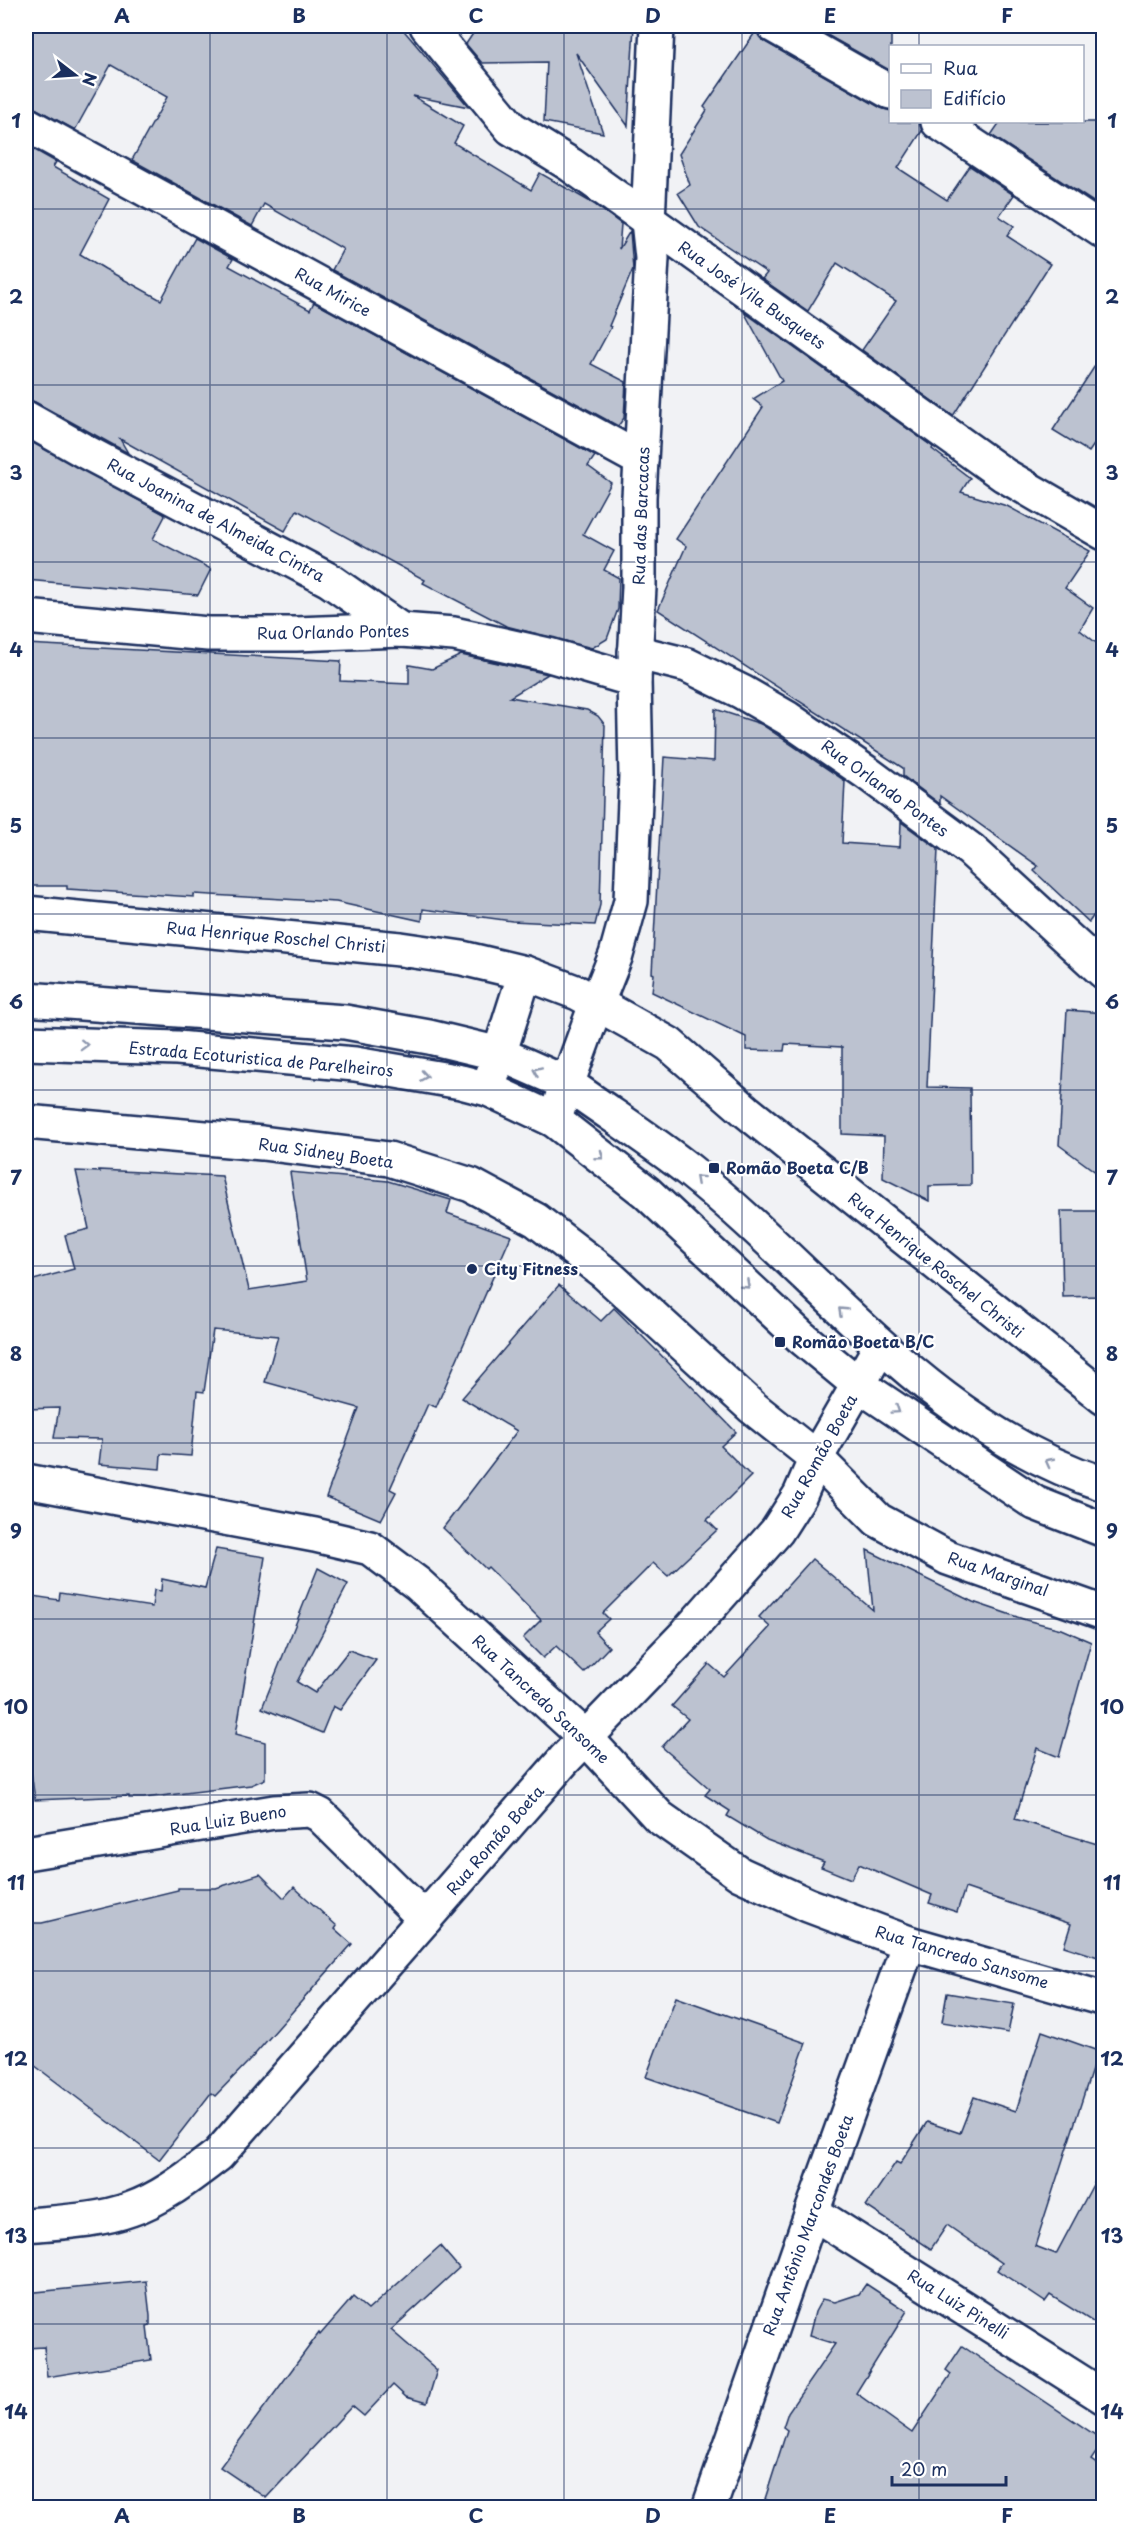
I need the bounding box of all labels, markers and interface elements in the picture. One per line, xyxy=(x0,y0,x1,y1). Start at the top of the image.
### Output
text: A xyxy=(114,0,130,30)
text: B xyxy=(292,0,306,30)
text: C xyxy=(468,0,484,30)
text: D xyxy=(645,0,661,30)
text: E xyxy=(824,0,836,30)
text: F xyxy=(1001,0,1013,30)
north arrow xyxy=(45,45,105,105)
legend xyxy=(889,45,1084,123)
text: Rua xyxy=(943,54,978,81)
text: N xyxy=(77,70,104,89)
text: Edifício xyxy=(943,84,1006,111)
text: 1 xyxy=(11,105,21,135)
text: 1 xyxy=(1107,105,1117,135)
street label: Rua José Vila Busquets xyxy=(674,234,831,354)
street label: Rua Mirice xyxy=(291,260,376,322)
text: 2 xyxy=(9,281,23,311)
text: 2 xyxy=(1105,281,1119,311)
street label: Rua das Barcacas xyxy=(626,446,654,585)
street label: Rua Joanina de Almeida Cintra xyxy=(103,451,330,587)
text: 3 xyxy=(9,457,23,487)
text: 3 xyxy=(1105,457,1119,487)
street label: Rua Orlando Pontes xyxy=(257,618,409,644)
text: 4 xyxy=(9,634,23,664)
text: 4 xyxy=(1105,634,1119,664)
street label: Rua Orlando Pontes xyxy=(817,733,954,842)
text: 5 xyxy=(10,810,22,840)
text: 5 xyxy=(1106,810,1118,840)
street label: Rua Henrique Roschel Christi xyxy=(166,914,387,958)
text: 6 xyxy=(9,986,23,1016)
text: 6 xyxy=(1105,986,1119,1016)
street label: Estrada Ecoturistica de Parelheiros xyxy=(128,1034,394,1082)
one-way arrow xyxy=(79,1038,88,1051)
one-way arrow xyxy=(532,1066,543,1078)
one-way arrow xyxy=(420,1069,429,1081)
street label: Rua Sidney Boeta xyxy=(257,1131,395,1173)
one-way arrow xyxy=(593,1149,604,1160)
place label: Romão Boeta C/B xyxy=(726,1155,869,1179)
marker: Romão Boeta C/B xyxy=(707,1161,721,1175)
text: 7 xyxy=(10,1162,22,1192)
text: 7 xyxy=(1106,1162,1118,1192)
one-way arrow xyxy=(695,1175,705,1186)
street label: Rua Henrique Roschel Christi xyxy=(844,1186,1030,1343)
place label: City Fitness xyxy=(484,1256,578,1280)
marker: City Fitness xyxy=(465,1262,479,1276)
one-way arrow xyxy=(739,1278,750,1289)
one-way arrow xyxy=(838,1307,849,1318)
place label: Romão Boeta B/C xyxy=(792,1329,934,1353)
marker: Romão Boeta B/C xyxy=(773,1335,787,1349)
text: 8 xyxy=(10,1338,22,1368)
text: 8 xyxy=(1106,1338,1118,1368)
street label: Rua Romão Boeta xyxy=(774,1389,862,1522)
one-way arrow xyxy=(889,1403,900,1414)
one-way arrow xyxy=(1045,1458,1056,1469)
text: 9 xyxy=(10,1515,22,1545)
text: 9 xyxy=(1106,1515,1118,1545)
street label: Rua Marginal xyxy=(945,1545,1052,1601)
street label: Rua Tancredo Sansome xyxy=(468,1628,616,1769)
text: 10 xyxy=(4,1691,28,1721)
text: 10 xyxy=(1100,1691,1124,1721)
street label: Rua Romão Boeta xyxy=(440,1779,549,1899)
street label: Rua Luiz Bueno xyxy=(168,1798,288,1840)
text: 11 xyxy=(7,1867,25,1897)
text: 11 xyxy=(1103,1867,1121,1897)
street label: Rua Tancredo Sansome xyxy=(873,1918,1052,1994)
text: 12 xyxy=(4,2043,28,2073)
text: 12 xyxy=(1100,2043,1124,2073)
street label: Rua Antônio Marcondes Boeta xyxy=(756,2111,858,2339)
text: 13 xyxy=(5,2220,27,2250)
text: 13 xyxy=(1101,2220,1123,2250)
street label: Rua Luiz Pinelli xyxy=(903,2262,1014,2344)
text: 14 xyxy=(4,2396,28,2426)
text: 14 xyxy=(1100,2396,1124,2426)
scale bar xyxy=(892,2449,1006,2487)
text: 20 m xyxy=(901,2455,947,2482)
text: A xyxy=(114,2500,130,2530)
text: B xyxy=(292,2500,306,2530)
text: C xyxy=(468,2500,484,2530)
text: D xyxy=(645,2500,661,2530)
text: E xyxy=(824,2500,836,2530)
text: F xyxy=(1001,2500,1013,2530)

